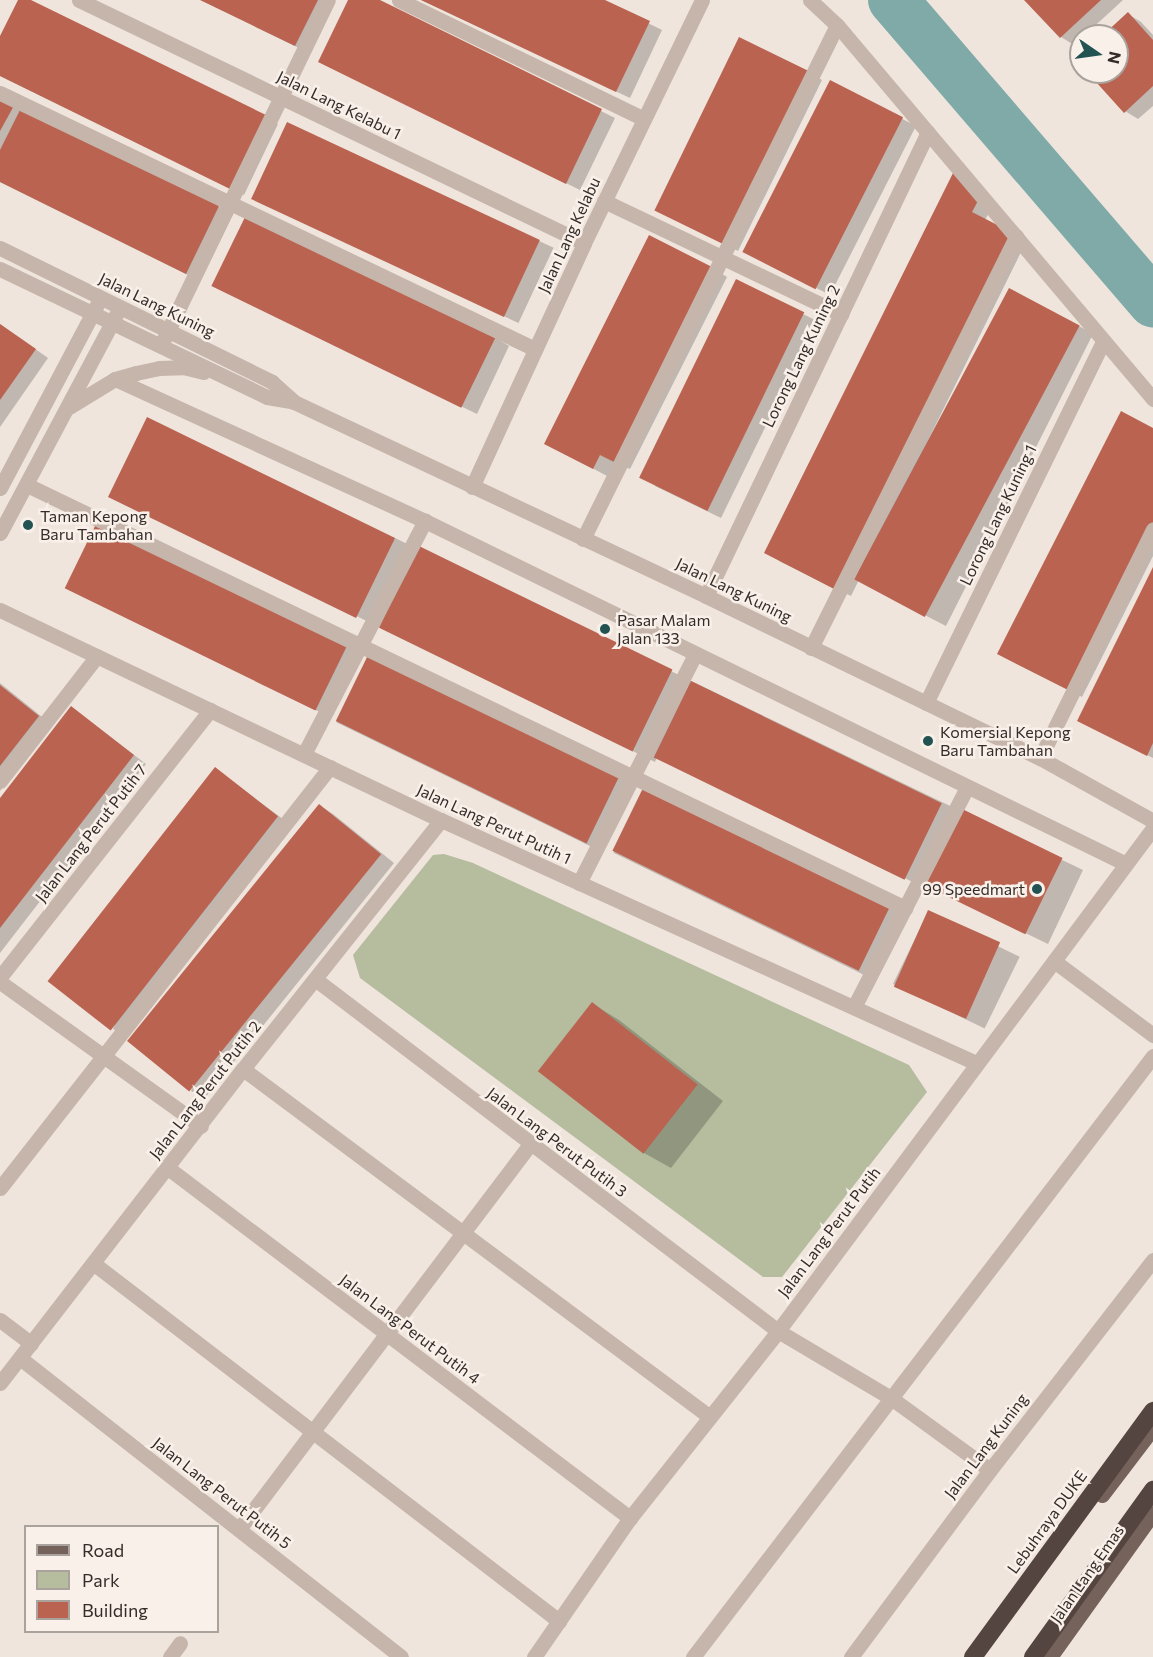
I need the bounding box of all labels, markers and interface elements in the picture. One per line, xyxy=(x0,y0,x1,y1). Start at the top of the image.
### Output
north arrow xyxy=(1069,24,1129,84)
text: N xyxy=(1104,50,1126,66)
street label: Jalan Lang Kelabu 1 xyxy=(274,67,404,143)
street label: Jalan Lang Kelabu xyxy=(534,174,604,296)
street label: Jalan Lang Kuning xyxy=(96,269,218,341)
street label: Lorong Lang Kuning 2 xyxy=(758,282,844,430)
street label: Lorong Lang Kuning 1 xyxy=(956,441,1040,589)
place label: Taman Kepong Baru Tambahan xyxy=(40,506,153,544)
marker: Taman Kepong Baru Tambahan xyxy=(21,518,35,532)
street label: Jalan Lang Kuning xyxy=(673,554,795,626)
place label: Pasar Malam Jalan 133 xyxy=(617,610,710,648)
marker: Pasar Malam Jalan 133 xyxy=(598,622,612,636)
place label: Komersial Kepong Baru Tambahan xyxy=(940,722,1071,760)
marker: Komersial Kepong Baru Tambahan xyxy=(921,734,935,748)
street label: Jalan Lang Perut Putih 7 xyxy=(31,760,151,906)
street label: Jalan Lang Perut Putih 1 xyxy=(414,780,574,868)
place label: 99 Speedmart xyxy=(922,879,1025,899)
marker: 99 Speedmart xyxy=(1030,882,1044,896)
street label: Jalan Lang Perut Putih 2 xyxy=(145,1017,265,1163)
street label: Jalan Lang Perut Putih 3 xyxy=(483,1083,631,1201)
street label: Jalan Lang Perut Putih xyxy=(774,1163,884,1301)
street label: Jalan Lang Perut Putih 4 xyxy=(336,1270,484,1388)
street label: Jalan Lang Kuning xyxy=(940,1390,1032,1502)
street label: Jalan Lang Perut Putih 5 xyxy=(149,1433,295,1553)
street label: Lebuhraya DUKE xyxy=(1003,1467,1091,1577)
street label: Jalan Lang Emas xyxy=(1046,1521,1128,1627)
legend xyxy=(24,1525,219,1633)
text: Road xyxy=(82,1539,124,1561)
text: Park xyxy=(82,1569,120,1591)
text: Building xyxy=(82,1599,148,1621)

